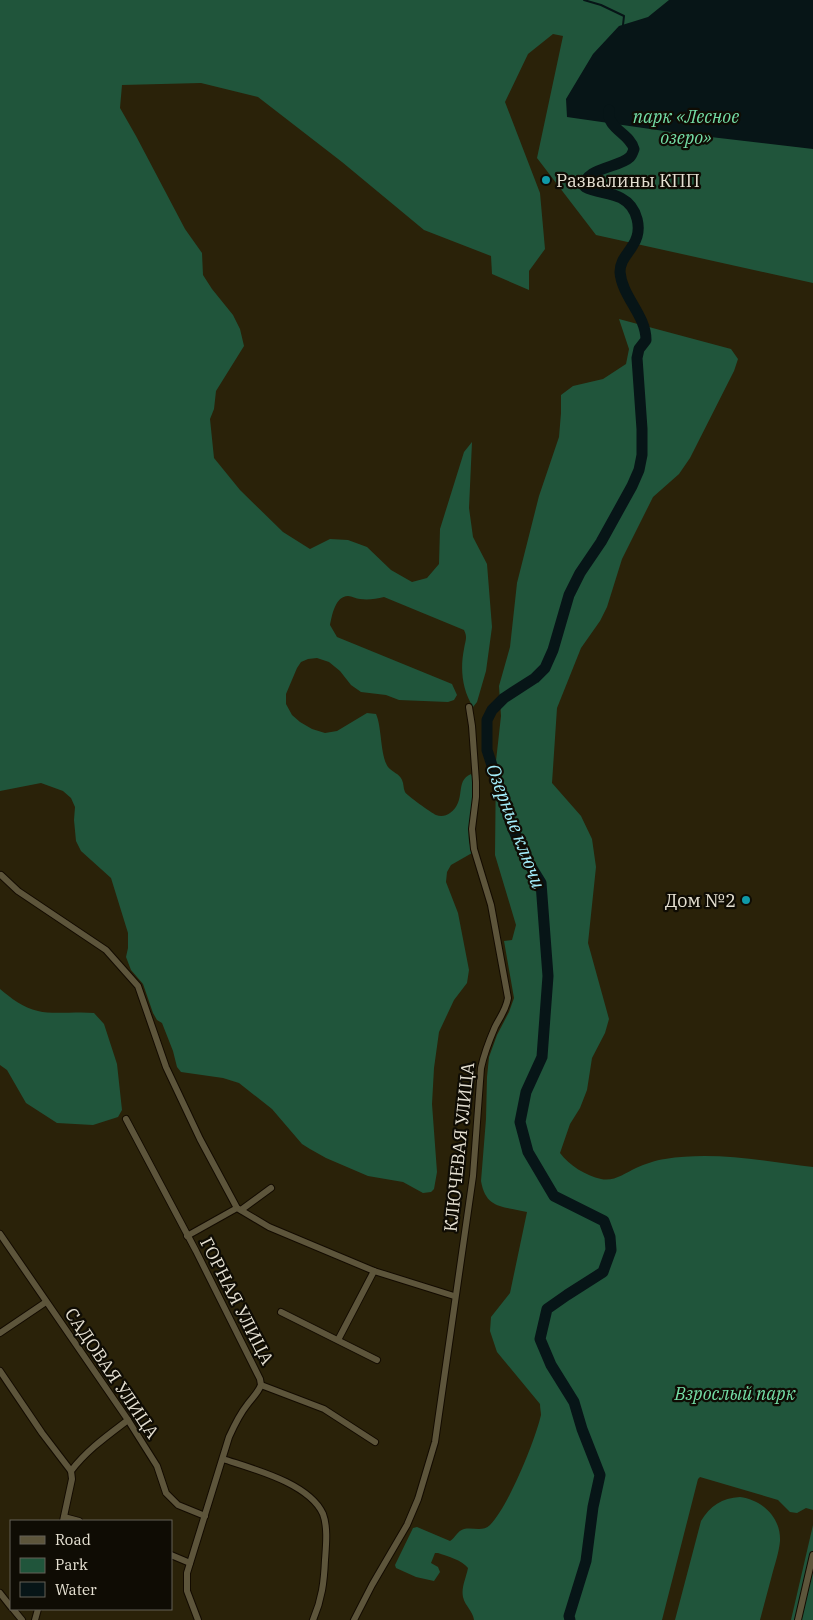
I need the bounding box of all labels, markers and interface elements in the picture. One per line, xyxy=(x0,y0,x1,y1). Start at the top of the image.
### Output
park label: парк «Лесное озеро» xyxy=(633,105,739,149)
place label: Развалины КПП xyxy=(556,169,700,192)
marker: Развалины КПП xyxy=(540,174,552,186)
water label: Озерные ключи xyxy=(481,760,551,892)
place label: Дом №2 xyxy=(665,889,736,912)
marker: Дом №2 xyxy=(740,894,752,906)
street label: КЛЮЧЕВАЯ УЛИЦА xyxy=(439,1060,479,1233)
street label: ГОРНАЯ УЛИЦА xyxy=(195,1233,279,1369)
street label: САДОВАЯ УЛИЦА xyxy=(60,1303,165,1443)
park label: Взрослый парк xyxy=(673,1382,796,1405)
legend xyxy=(10,1520,172,1610)
text: Road xyxy=(55,1530,91,1549)
text: Park xyxy=(55,1555,88,1574)
text: Water xyxy=(55,1580,97,1599)

